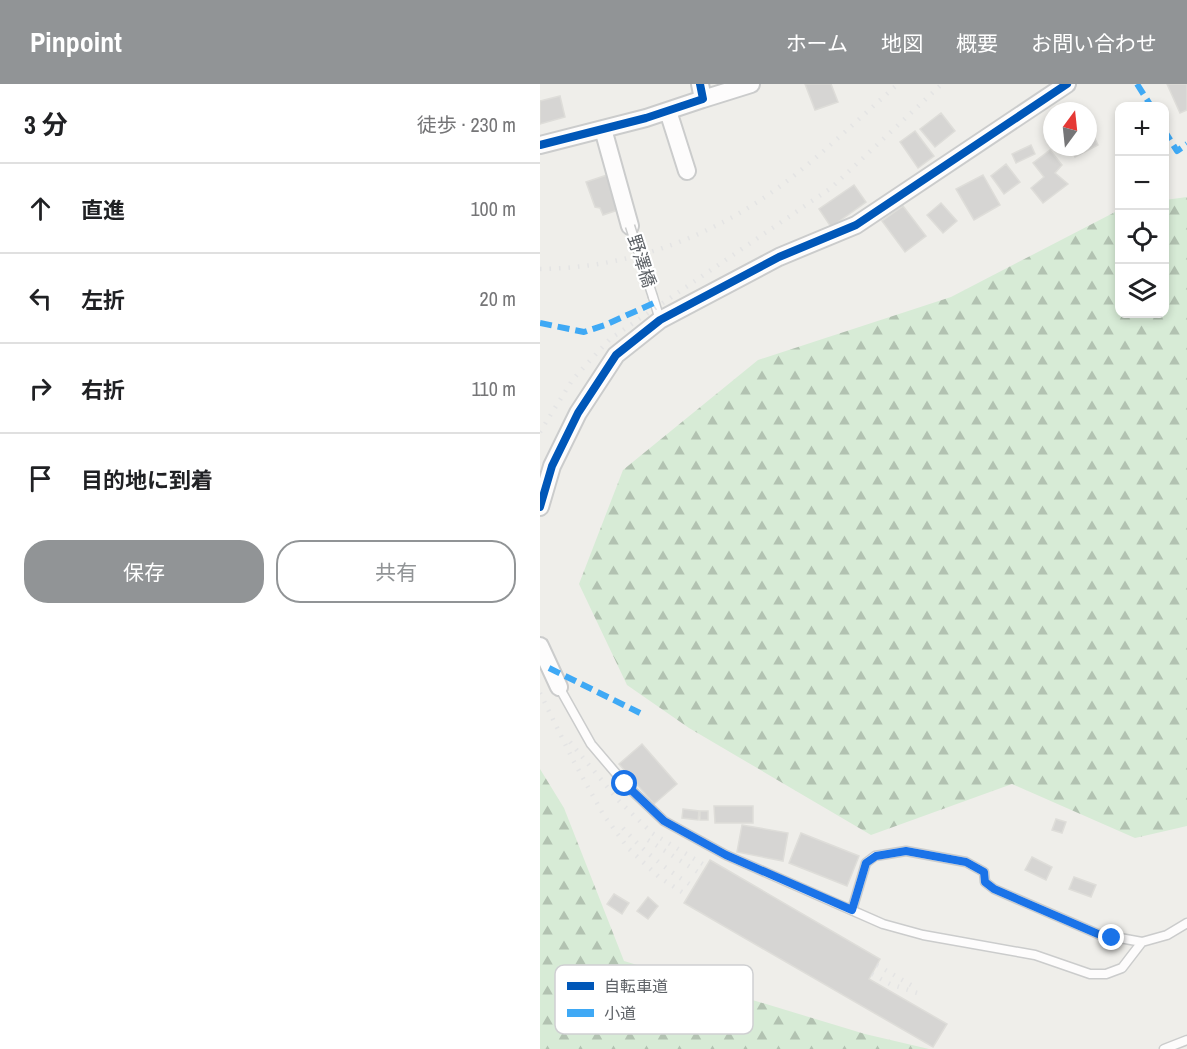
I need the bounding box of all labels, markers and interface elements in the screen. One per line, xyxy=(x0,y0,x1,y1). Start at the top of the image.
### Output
text: Pinpoint xyxy=(30,23,122,61)
text: ホーム xyxy=(786,29,848,58)
text: 地図 xyxy=(881,29,923,58)
text: 概要 xyxy=(956,29,998,58)
text: お問い合わせ xyxy=(1031,29,1157,58)
north arrow xyxy=(1043,102,1097,156)
map controls xyxy=(1115,102,1169,318)
button: + xyxy=(1115,102,1169,156)
text: 3 分 xyxy=(24,107,68,142)
text: 徒歩 · 230 m xyxy=(417,111,516,138)
button: − xyxy=(1115,156,1169,210)
icon: ahead xyxy=(24,192,57,225)
text: 直進 xyxy=(81,195,125,225)
text: 100 m xyxy=(470,195,516,222)
button: locate xyxy=(1115,210,1169,264)
street label: 野澤橋 xyxy=(622,231,662,291)
button: layers xyxy=(1115,264,1169,318)
icon: left xyxy=(24,282,57,315)
text: 左折 xyxy=(81,285,125,315)
text: 20 m xyxy=(480,285,516,312)
icon: right xyxy=(24,372,57,405)
text: 右折 xyxy=(81,375,125,405)
text: 110 m xyxy=(472,375,516,402)
icon: arrive xyxy=(24,462,57,495)
text: 目的地に到着 xyxy=(81,465,213,495)
button: 保存 xyxy=(24,540,264,603)
button: 共有 xyxy=(276,540,516,603)
route start xyxy=(611,770,637,796)
route end xyxy=(1098,924,1124,950)
legend xyxy=(555,965,753,1034)
text: 自転車道 xyxy=(604,975,668,997)
text: 小道 xyxy=(604,1002,636,1024)

